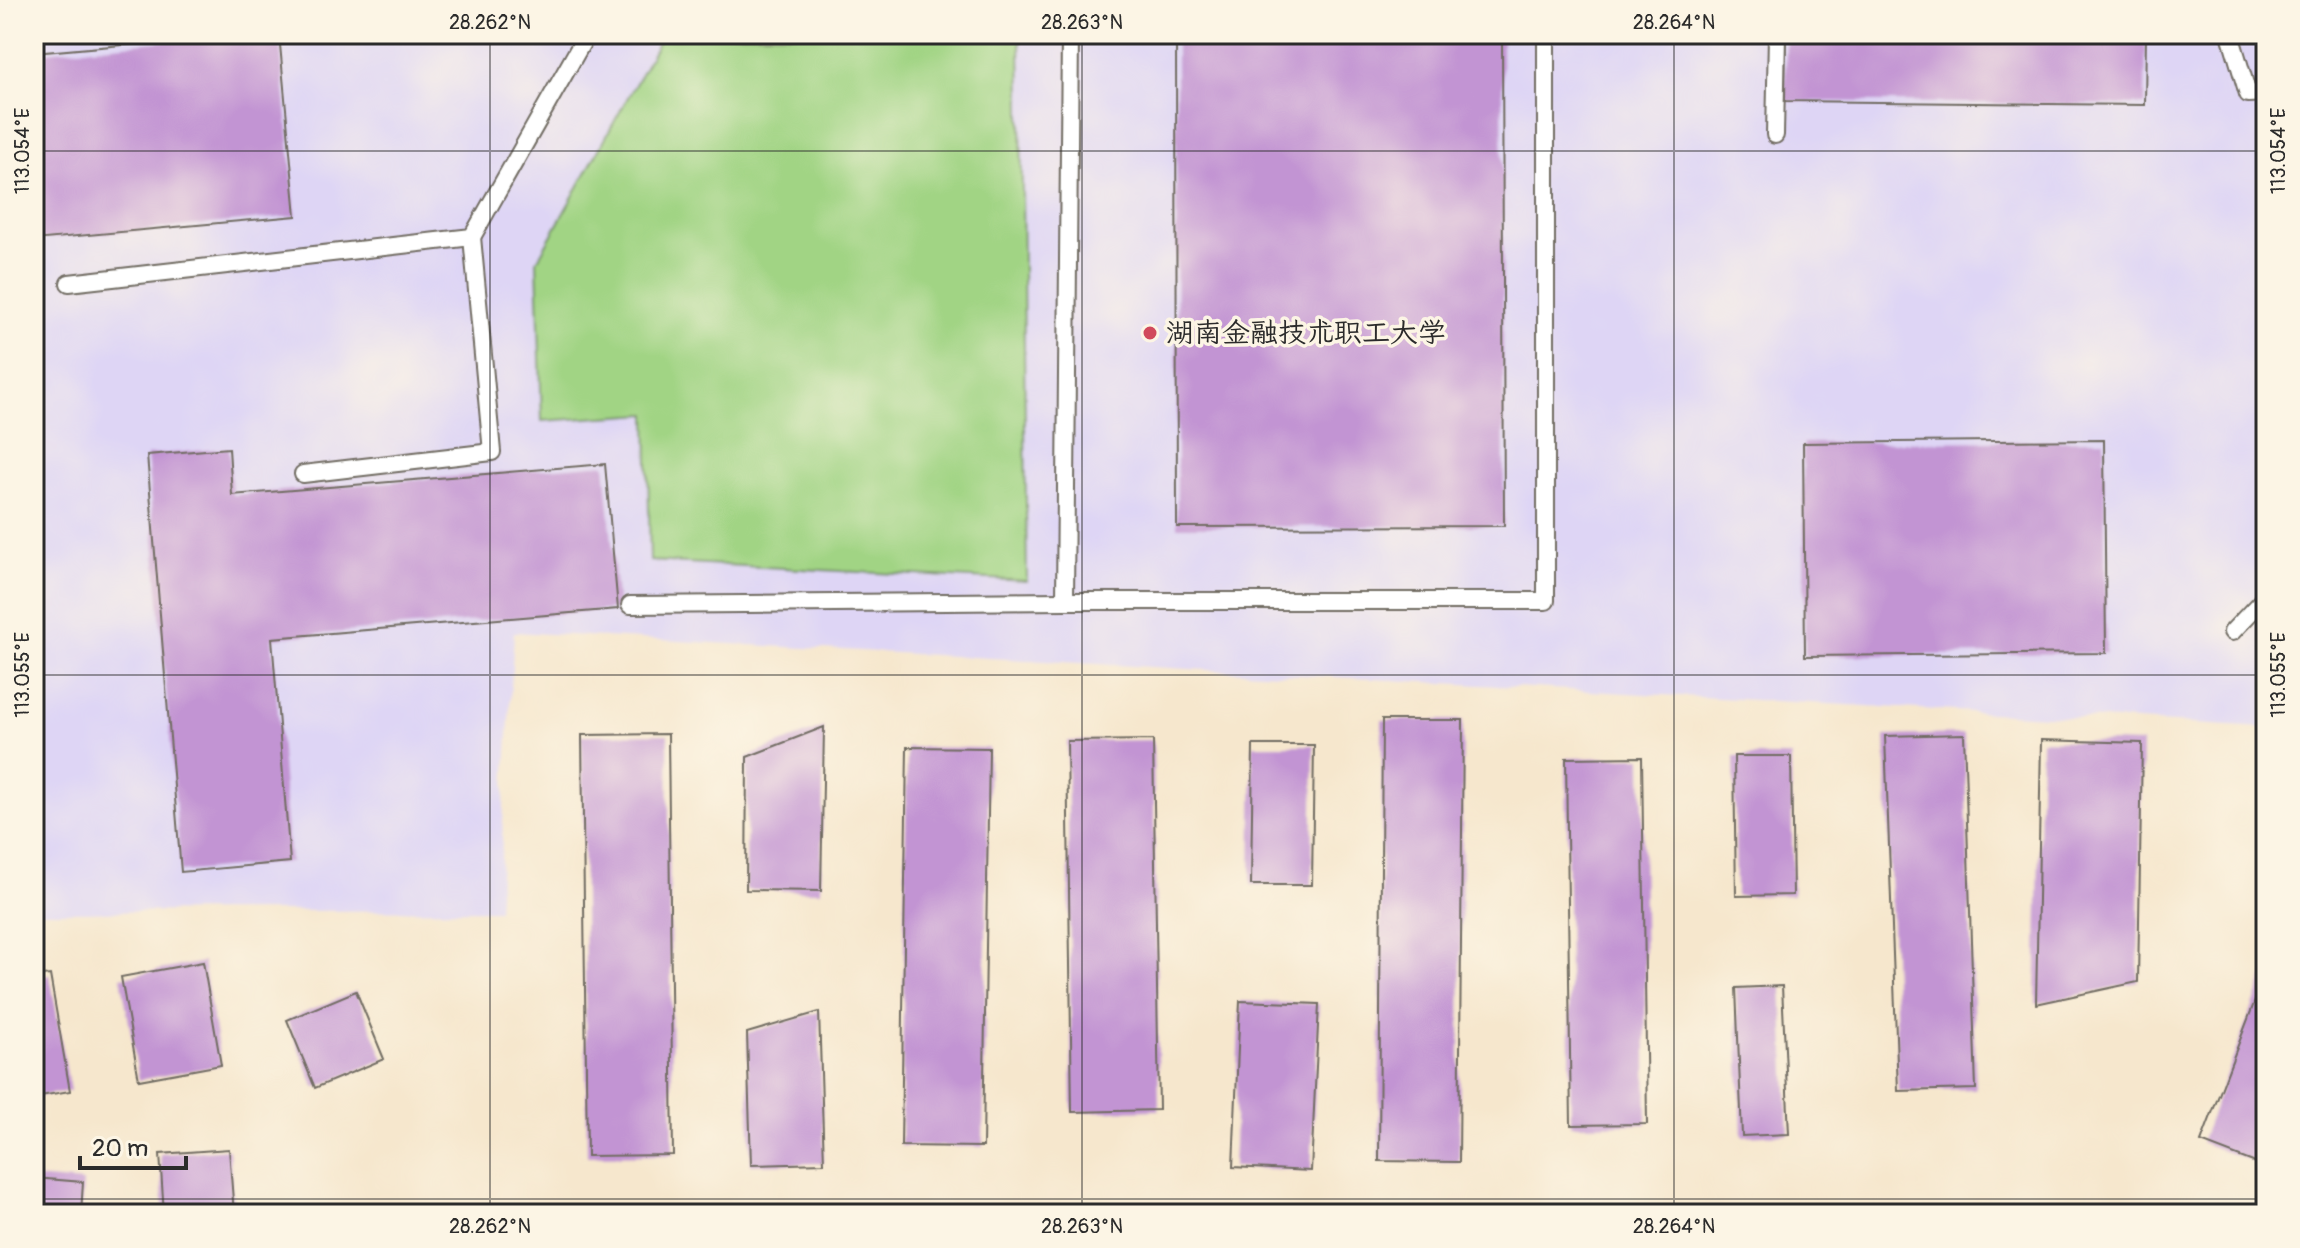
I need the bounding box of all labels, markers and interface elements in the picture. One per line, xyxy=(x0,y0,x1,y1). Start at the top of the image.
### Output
text: 28.262°N xyxy=(449,10,531,35)
text: 28.263°N xyxy=(1041,10,1123,35)
text: 28.264°N xyxy=(1633,10,1715,35)
text: 113.054°E xyxy=(10,108,35,194)
text: 113.054°E xyxy=(2266,108,2291,194)
place label: 湖南金融技术职工大学 xyxy=(1166,316,1446,351)
marker: 湖南金融技术职工大学 xyxy=(1141,324,1159,342)
text: 113.055°E xyxy=(10,632,35,718)
text: 113.055°E xyxy=(2266,632,2291,718)
scale bar xyxy=(80,1120,186,1170)
text: 20 m xyxy=(92,1134,148,1163)
text: 28.262°N xyxy=(449,1214,531,1239)
text: 28.263°N xyxy=(1041,1214,1123,1239)
text: 28.264°N xyxy=(1633,1214,1715,1239)

